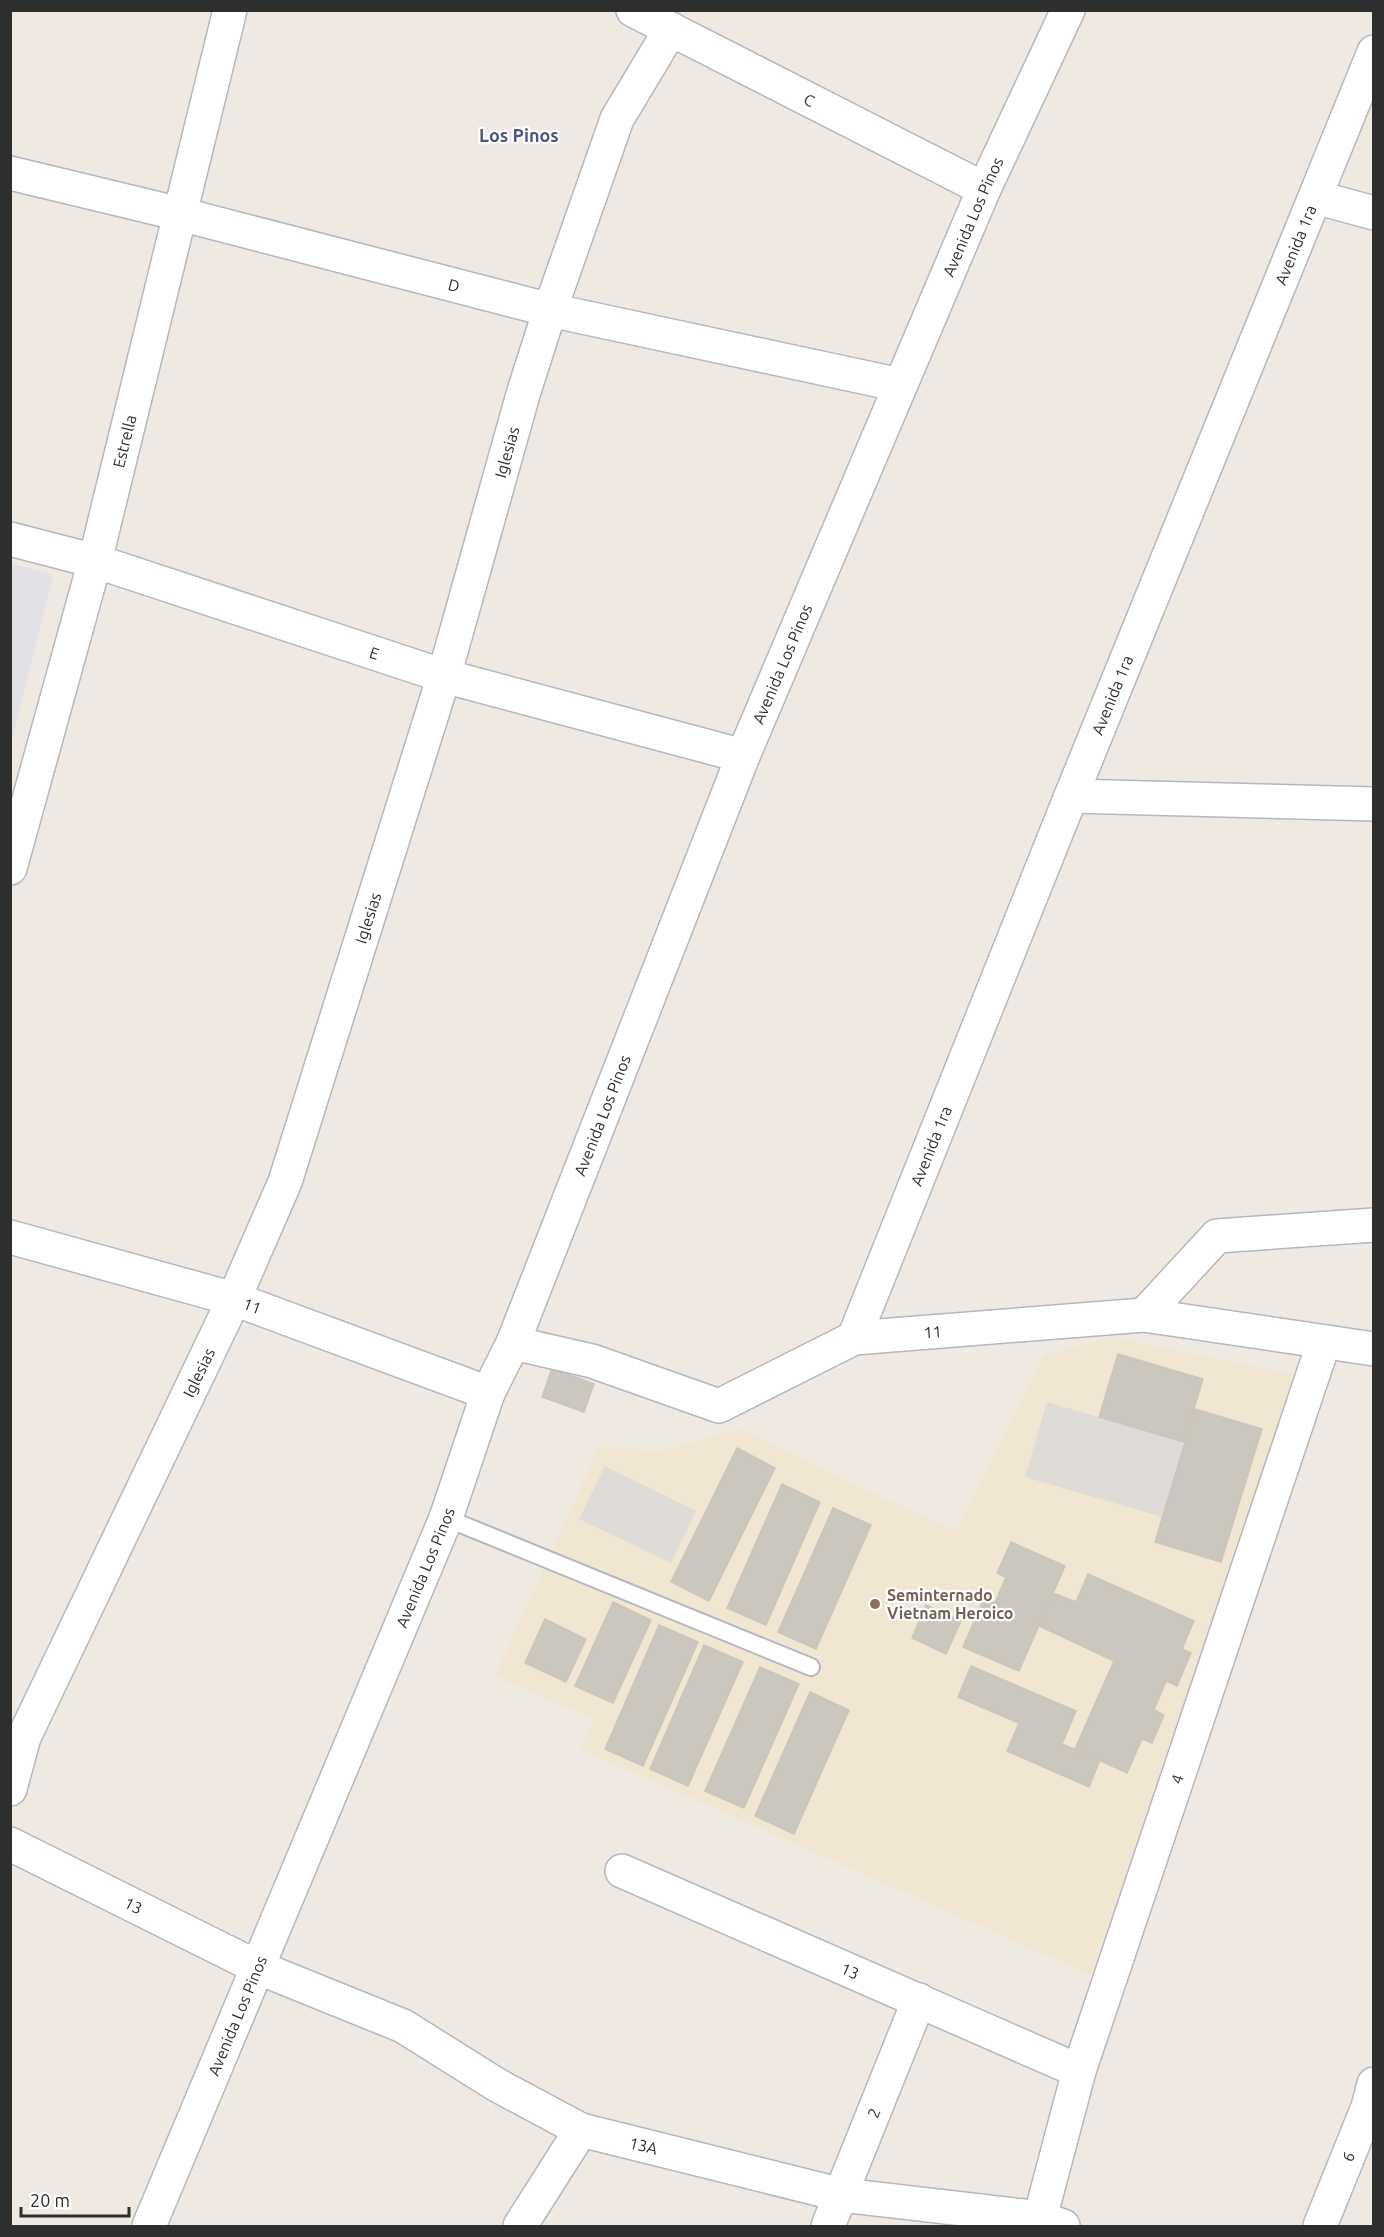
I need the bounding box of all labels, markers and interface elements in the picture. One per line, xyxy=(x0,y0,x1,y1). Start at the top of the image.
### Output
street label: C xyxy=(801,90,818,110)
district label: Los Pinos xyxy=(479,125,559,145)
street label: Avenida Los Pinos xyxy=(939,154,1007,279)
street label: Avenida 1ra xyxy=(1271,202,1320,287)
street label: D xyxy=(446,275,462,295)
street label: Estrella xyxy=(109,413,140,469)
street label: Iglesias xyxy=(491,425,523,480)
street label: Avenida Los Pinos xyxy=(749,601,816,726)
street label: E xyxy=(367,643,382,663)
street label: Avenida 1ra xyxy=(1088,652,1136,737)
street label: Iglesias xyxy=(352,890,384,946)
street label: Avenida Los Pinos xyxy=(570,1052,634,1178)
street label: Avenida 1ra xyxy=(907,1103,955,1188)
street label: 11 xyxy=(241,1294,264,1317)
street label: 11 xyxy=(923,1322,943,1341)
street label: Iglesias xyxy=(179,1345,218,1400)
street label: Avenida Los Pinos xyxy=(392,1505,458,1630)
place label: Seminternado Vietnam Heroico xyxy=(887,1586,1013,1622)
marker: Seminternado Vietnam Heroico xyxy=(868,1597,882,1611)
street label: 4 xyxy=(1167,1772,1187,1786)
street label: 13 xyxy=(121,1893,146,1918)
street label: Avenida Los Pinos xyxy=(204,1953,270,2078)
street label: 13 xyxy=(838,1959,862,1983)
street label: 2 xyxy=(864,2105,884,2120)
street label: 13A xyxy=(627,2133,660,2158)
street label: 6 xyxy=(1338,2149,1358,2164)
scale bar xyxy=(21,2180,129,2218)
text: 20 m xyxy=(30,2190,70,2210)

